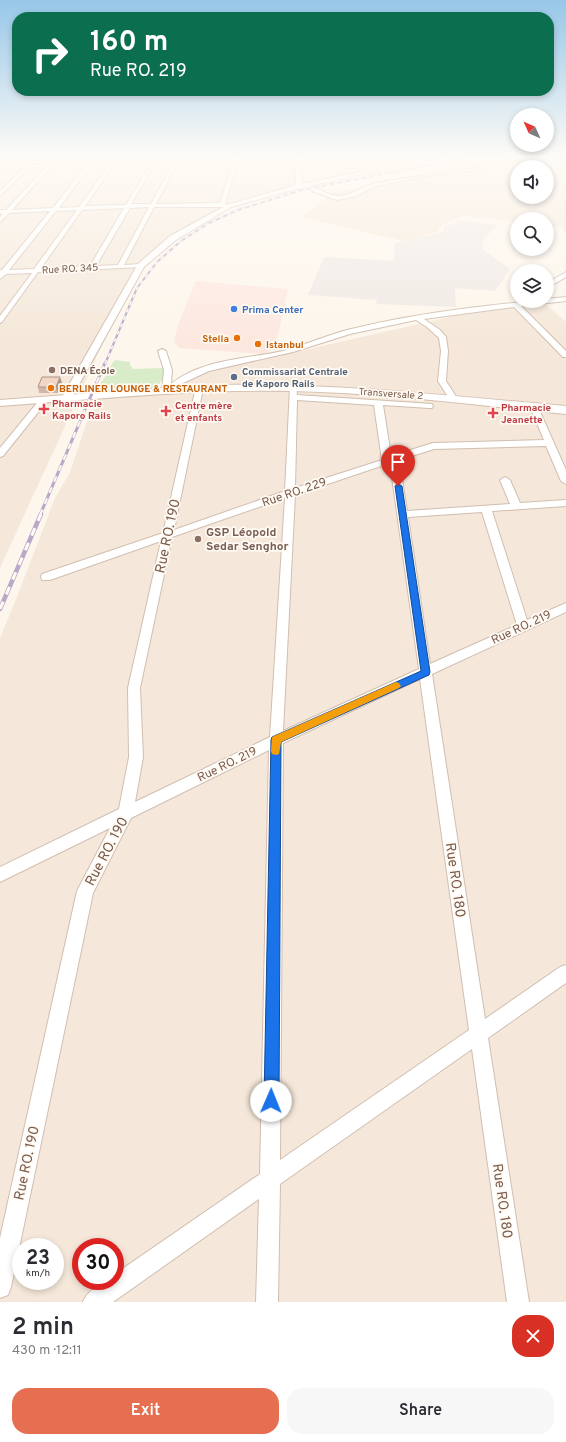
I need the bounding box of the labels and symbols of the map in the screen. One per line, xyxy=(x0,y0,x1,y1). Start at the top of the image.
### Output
north arrow xyxy=(510,108,554,152)
street label: Rue RO. 345 xyxy=(42,262,99,277)
marker: Prima Center xyxy=(229,304,239,314)
place label: Prima Center xyxy=(242,304,304,317)
place label: Stella xyxy=(202,333,229,346)
marker: Stella xyxy=(232,333,242,343)
marker: Istanbul xyxy=(253,339,263,349)
place label: Istanbul xyxy=(266,339,304,352)
marker: DENA École xyxy=(47,365,57,375)
place label: DENA École xyxy=(60,365,115,378)
place label: Commissariat Centrale de Kaporo Rails xyxy=(242,366,348,391)
marker: Commissariat Centrale de Kaporo Rails xyxy=(229,372,239,382)
marker: BERLINER LOUNGE & RESTAURANT xyxy=(46,383,56,393)
place label: BERLINER LOUNGE & RESTAURANT xyxy=(59,383,227,396)
street label: Transversale 2 xyxy=(358,386,424,403)
place label: Pharmacie Kaporo Rails xyxy=(52,398,111,423)
place label: Centre mère et enfants xyxy=(175,400,233,425)
place label: Pharmacie Jeanette xyxy=(501,402,552,427)
marker: Pharmacie Kaporo Rails xyxy=(39,404,49,414)
marker: Centre mère et enfants xyxy=(160,405,172,417)
marker: Pharmacie Jeanette xyxy=(488,408,498,418)
pin xyxy=(381,445,415,486)
street label: Rue RO. 229 xyxy=(260,474,329,511)
street label: Rue RO. 190 xyxy=(152,498,185,575)
place label: GSP Léopold Sedar Senghor xyxy=(206,525,289,555)
marker: GSP Léopold Sedar Senghor xyxy=(193,534,203,544)
street label: Rue RO. 219 xyxy=(489,607,554,649)
street label: Rue RO. 219 xyxy=(195,744,260,786)
street label: Rue RO. 190 xyxy=(82,814,133,889)
street label: Rue RO. 180 xyxy=(441,842,468,919)
position arrow xyxy=(250,1080,292,1122)
street label: Rue RO. 190 xyxy=(11,1125,44,1202)
street label: Rue RO. 180 xyxy=(488,1163,515,1240)
speed limit sign: 30 xyxy=(72,1238,124,1290)

